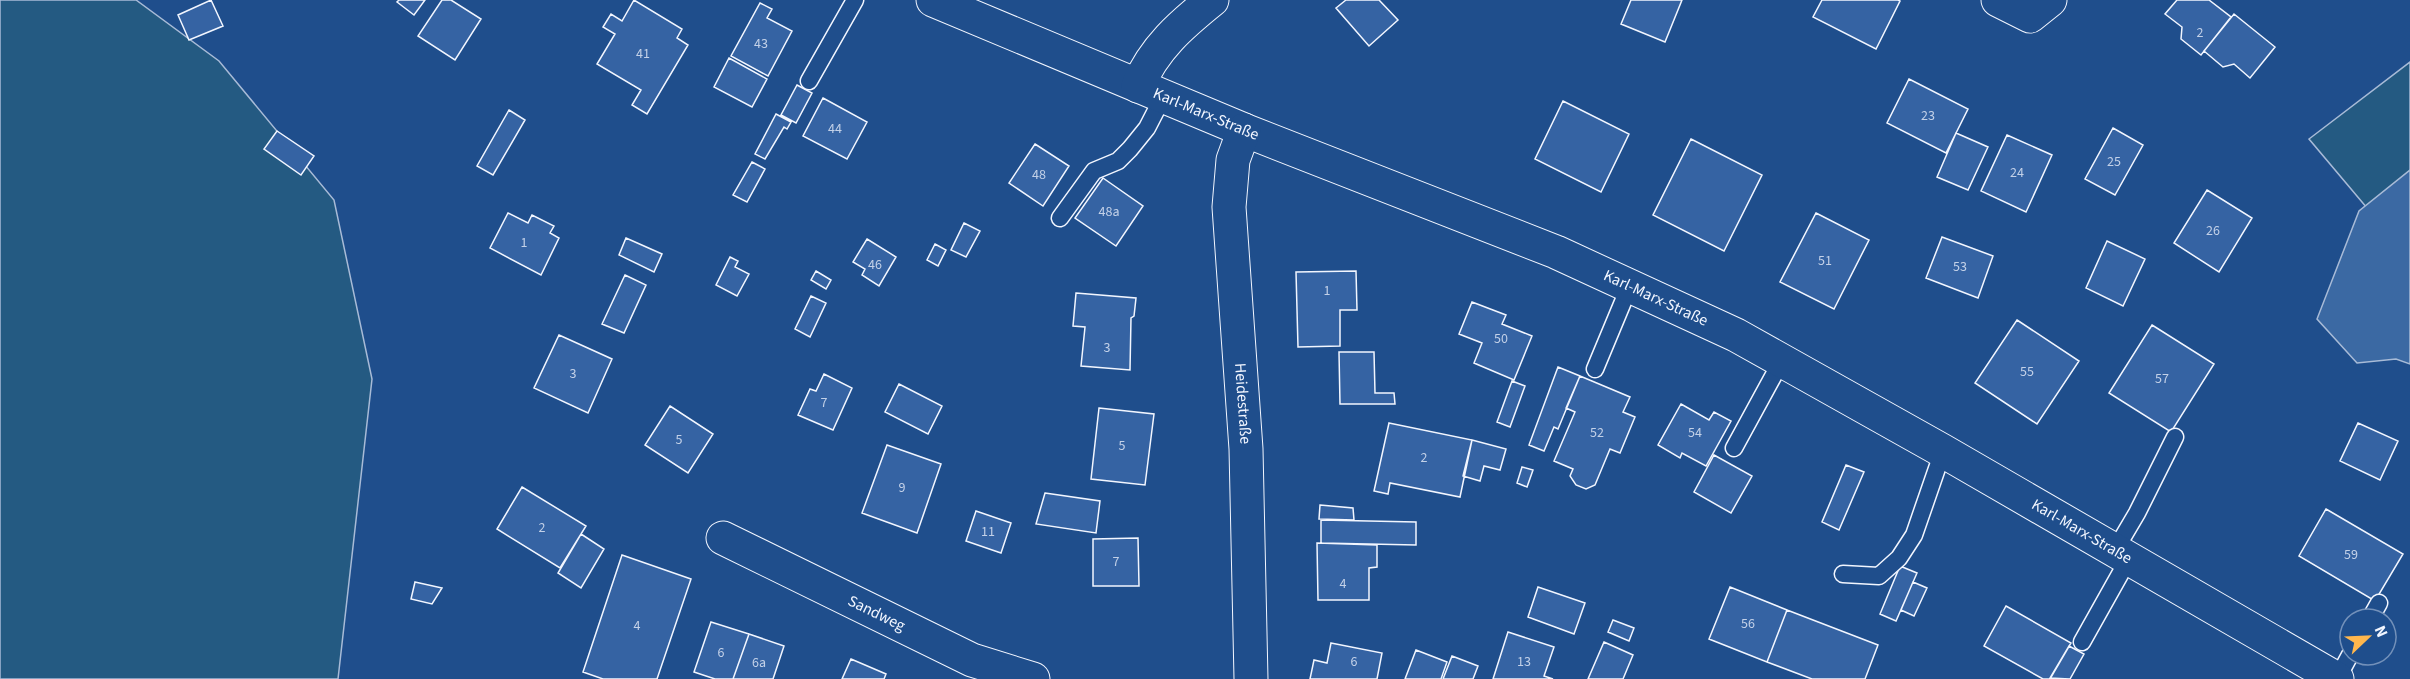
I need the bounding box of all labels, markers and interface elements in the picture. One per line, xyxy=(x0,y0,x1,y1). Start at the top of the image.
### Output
house number: 2 xyxy=(2197,23,2204,43)
house number: 43 xyxy=(754,34,768,54)
house number: 41 xyxy=(636,44,650,64)
street label: Karl-Marx-Straße xyxy=(1150,82,1262,146)
house number: 23 xyxy=(1921,106,1935,126)
house number: 44 xyxy=(828,119,842,139)
house number: 25 xyxy=(2107,152,2121,172)
house number: 24 xyxy=(2010,163,2024,183)
house number: 48 xyxy=(1032,165,1046,185)
house number: 48a xyxy=(1099,202,1119,222)
house number: 26 xyxy=(2206,221,2220,241)
house number: 1 xyxy=(521,233,528,253)
house number: 51 xyxy=(1818,251,1832,271)
house number: 46 xyxy=(868,255,882,275)
house number: 53 xyxy=(1953,257,1967,277)
street label: Karl-Marx-Straße xyxy=(1600,264,1712,332)
house number: 1 xyxy=(1324,281,1331,301)
house number: 50 xyxy=(1494,329,1508,349)
house number: 3 xyxy=(1104,338,1111,358)
street label: Heidestraße xyxy=(1229,362,1257,445)
house number: 55 xyxy=(2020,362,2034,382)
house number: 3 xyxy=(570,364,577,384)
house number: 57 xyxy=(2155,369,2169,389)
house number: 7 xyxy=(821,393,828,413)
house number: 52 xyxy=(1590,423,1604,443)
house number: 54 xyxy=(1688,423,1702,443)
house number: 5 xyxy=(676,430,683,450)
house number: 5 xyxy=(1119,436,1126,456)
house number: 2 xyxy=(1421,448,1428,468)
house number: 9 xyxy=(899,478,906,498)
street label: Karl-Marx-Straße xyxy=(2027,494,2136,569)
house number: 2 xyxy=(539,518,546,538)
house number: 11 xyxy=(981,522,995,542)
house number: 59 xyxy=(2344,545,2358,565)
house number: 7 xyxy=(1113,552,1120,572)
house number: 4 xyxy=(1340,574,1347,594)
street label: Sandweg xyxy=(844,590,909,637)
north arrow xyxy=(2338,607,2398,667)
house number: 56 xyxy=(1741,614,1755,634)
house number: 4 xyxy=(634,616,641,636)
text: N xyxy=(2369,622,2393,641)
house number: 6 xyxy=(718,643,725,663)
house number: 6 xyxy=(1351,652,1358,672)
house number: 13 xyxy=(1517,652,1531,672)
house number: 6a xyxy=(752,653,766,673)

